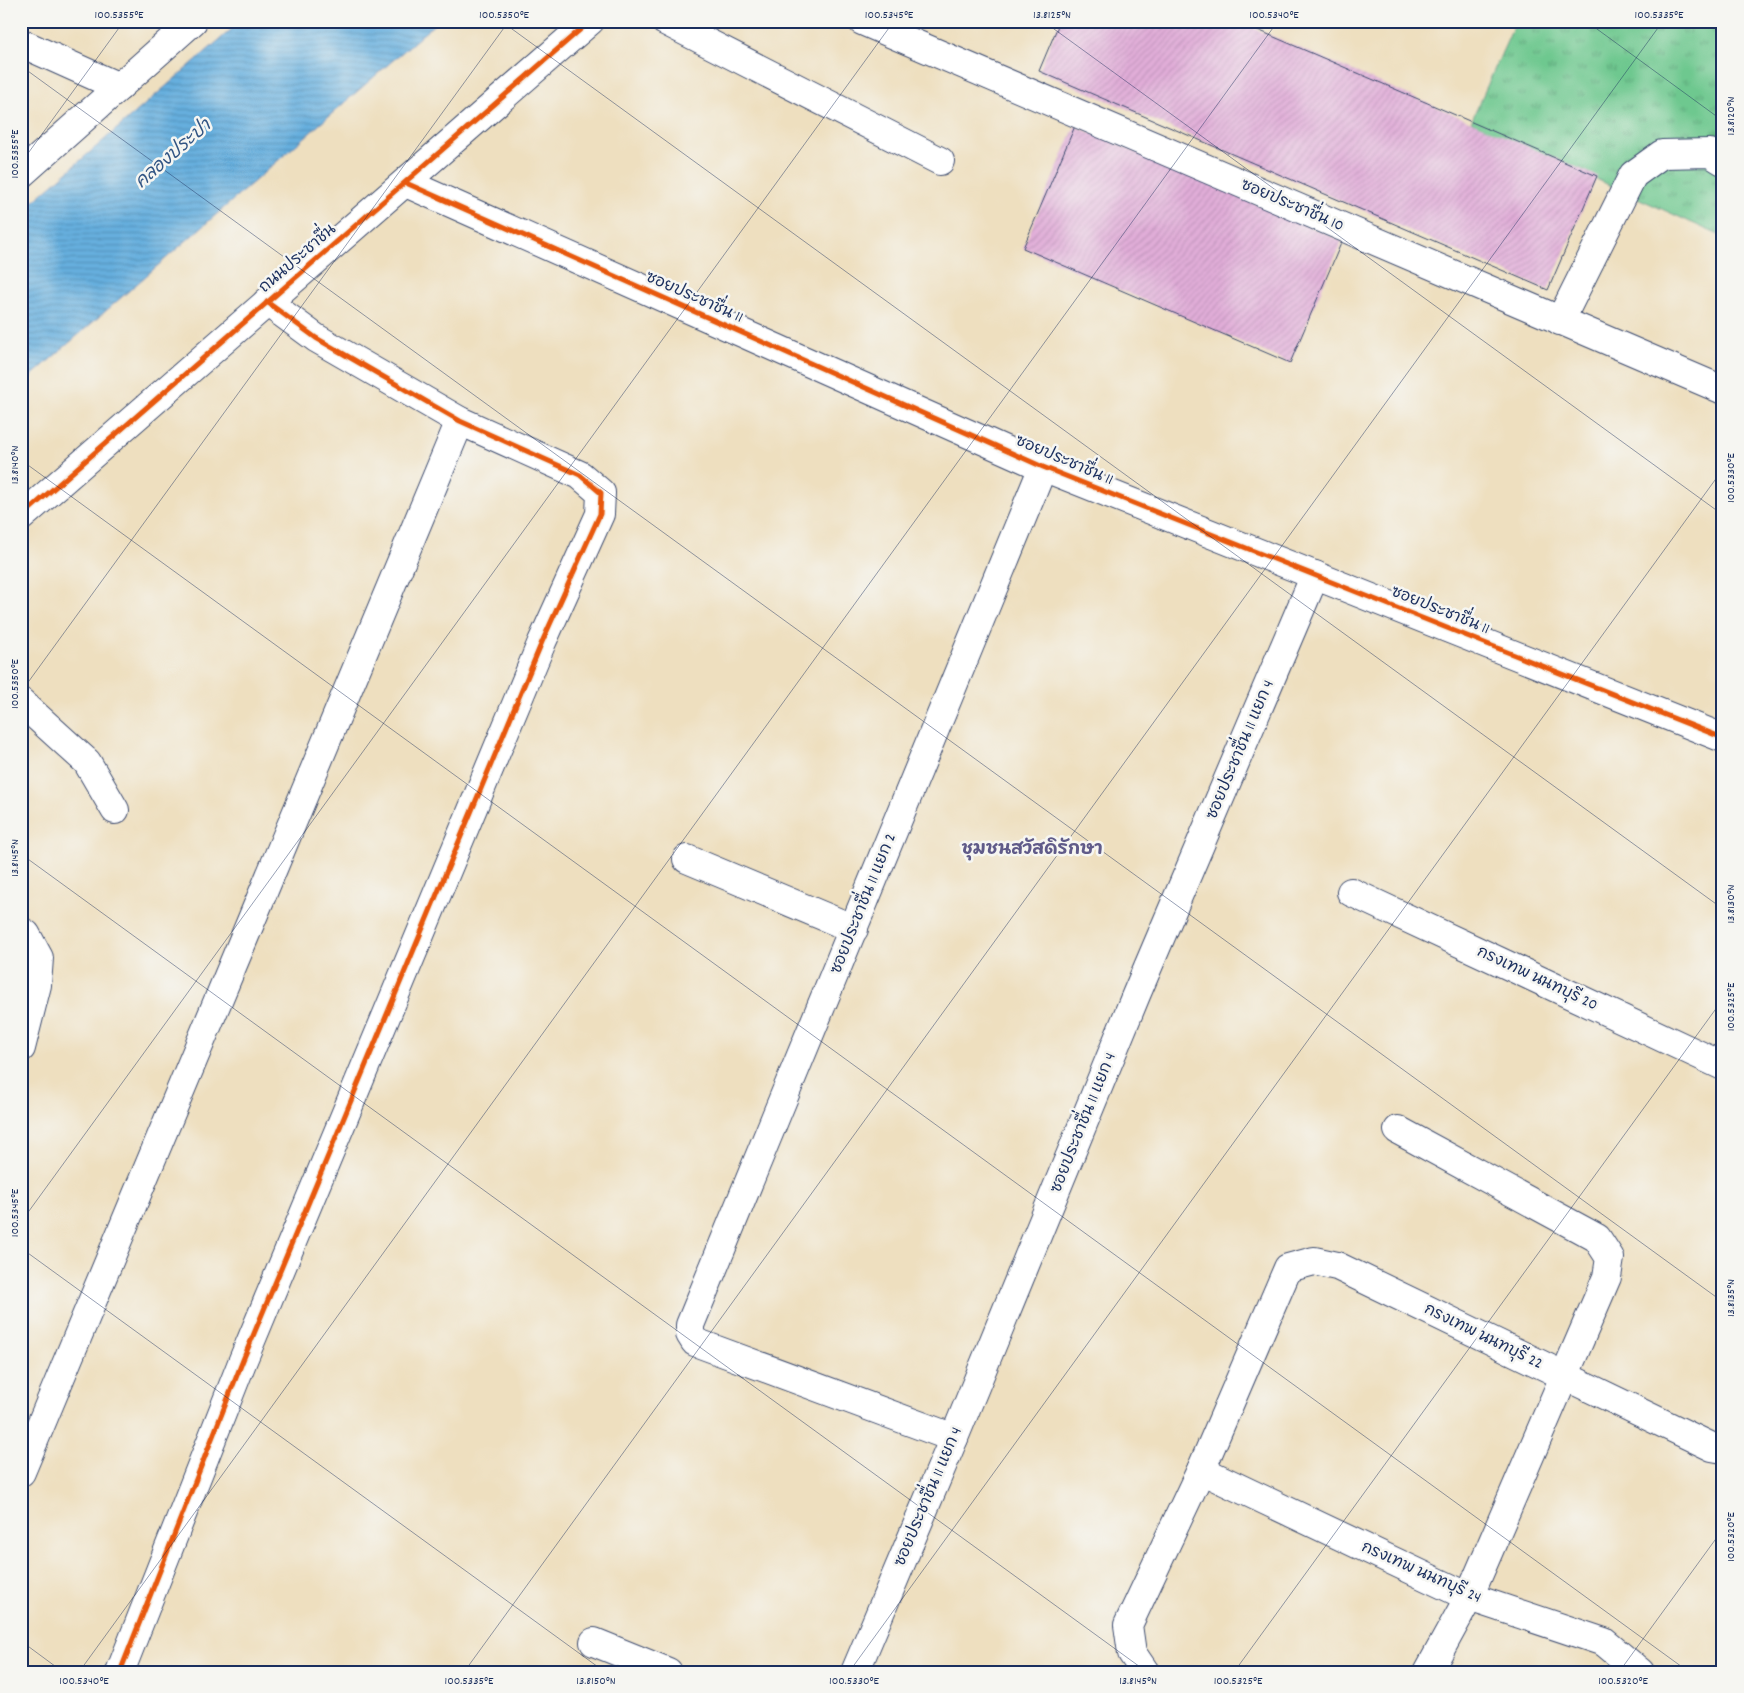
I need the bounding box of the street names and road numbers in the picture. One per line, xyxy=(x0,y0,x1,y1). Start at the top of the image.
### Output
street label: ซอยประชาชื่น 10 xyxy=(1237,168,1349,238)
street label: ถนนประชาชื่น xyxy=(250,214,342,299)
street label: ซอยประชาชื่น 11 xyxy=(642,261,749,330)
street label: ซอยประชาชื่น 11 xyxy=(1011,424,1119,492)
street label: ซอยประชาชื่น 11 xyxy=(1387,575,1495,641)
street label: ซอยประชาชื่น 11 แยก 4 xyxy=(1196,674,1281,823)
street label: ซอยประชาชื่น 11 แยก 2 xyxy=(820,828,903,978)
street label: กรงเทพ นนทบุรี 20 xyxy=(1473,940,1602,1017)
street label: ซอยประชาชื่น 11 แยก 4 xyxy=(1040,1047,1123,1197)
street label: กรงเทพ นนทบุรี 22 xyxy=(1420,1297,1547,1376)
street label: ซอยประชาชื่น 11 แยก 4 xyxy=(884,1421,969,1570)
street label: กรงเทพ นนทบุรี 24 xyxy=(1357,1535,1485,1610)

